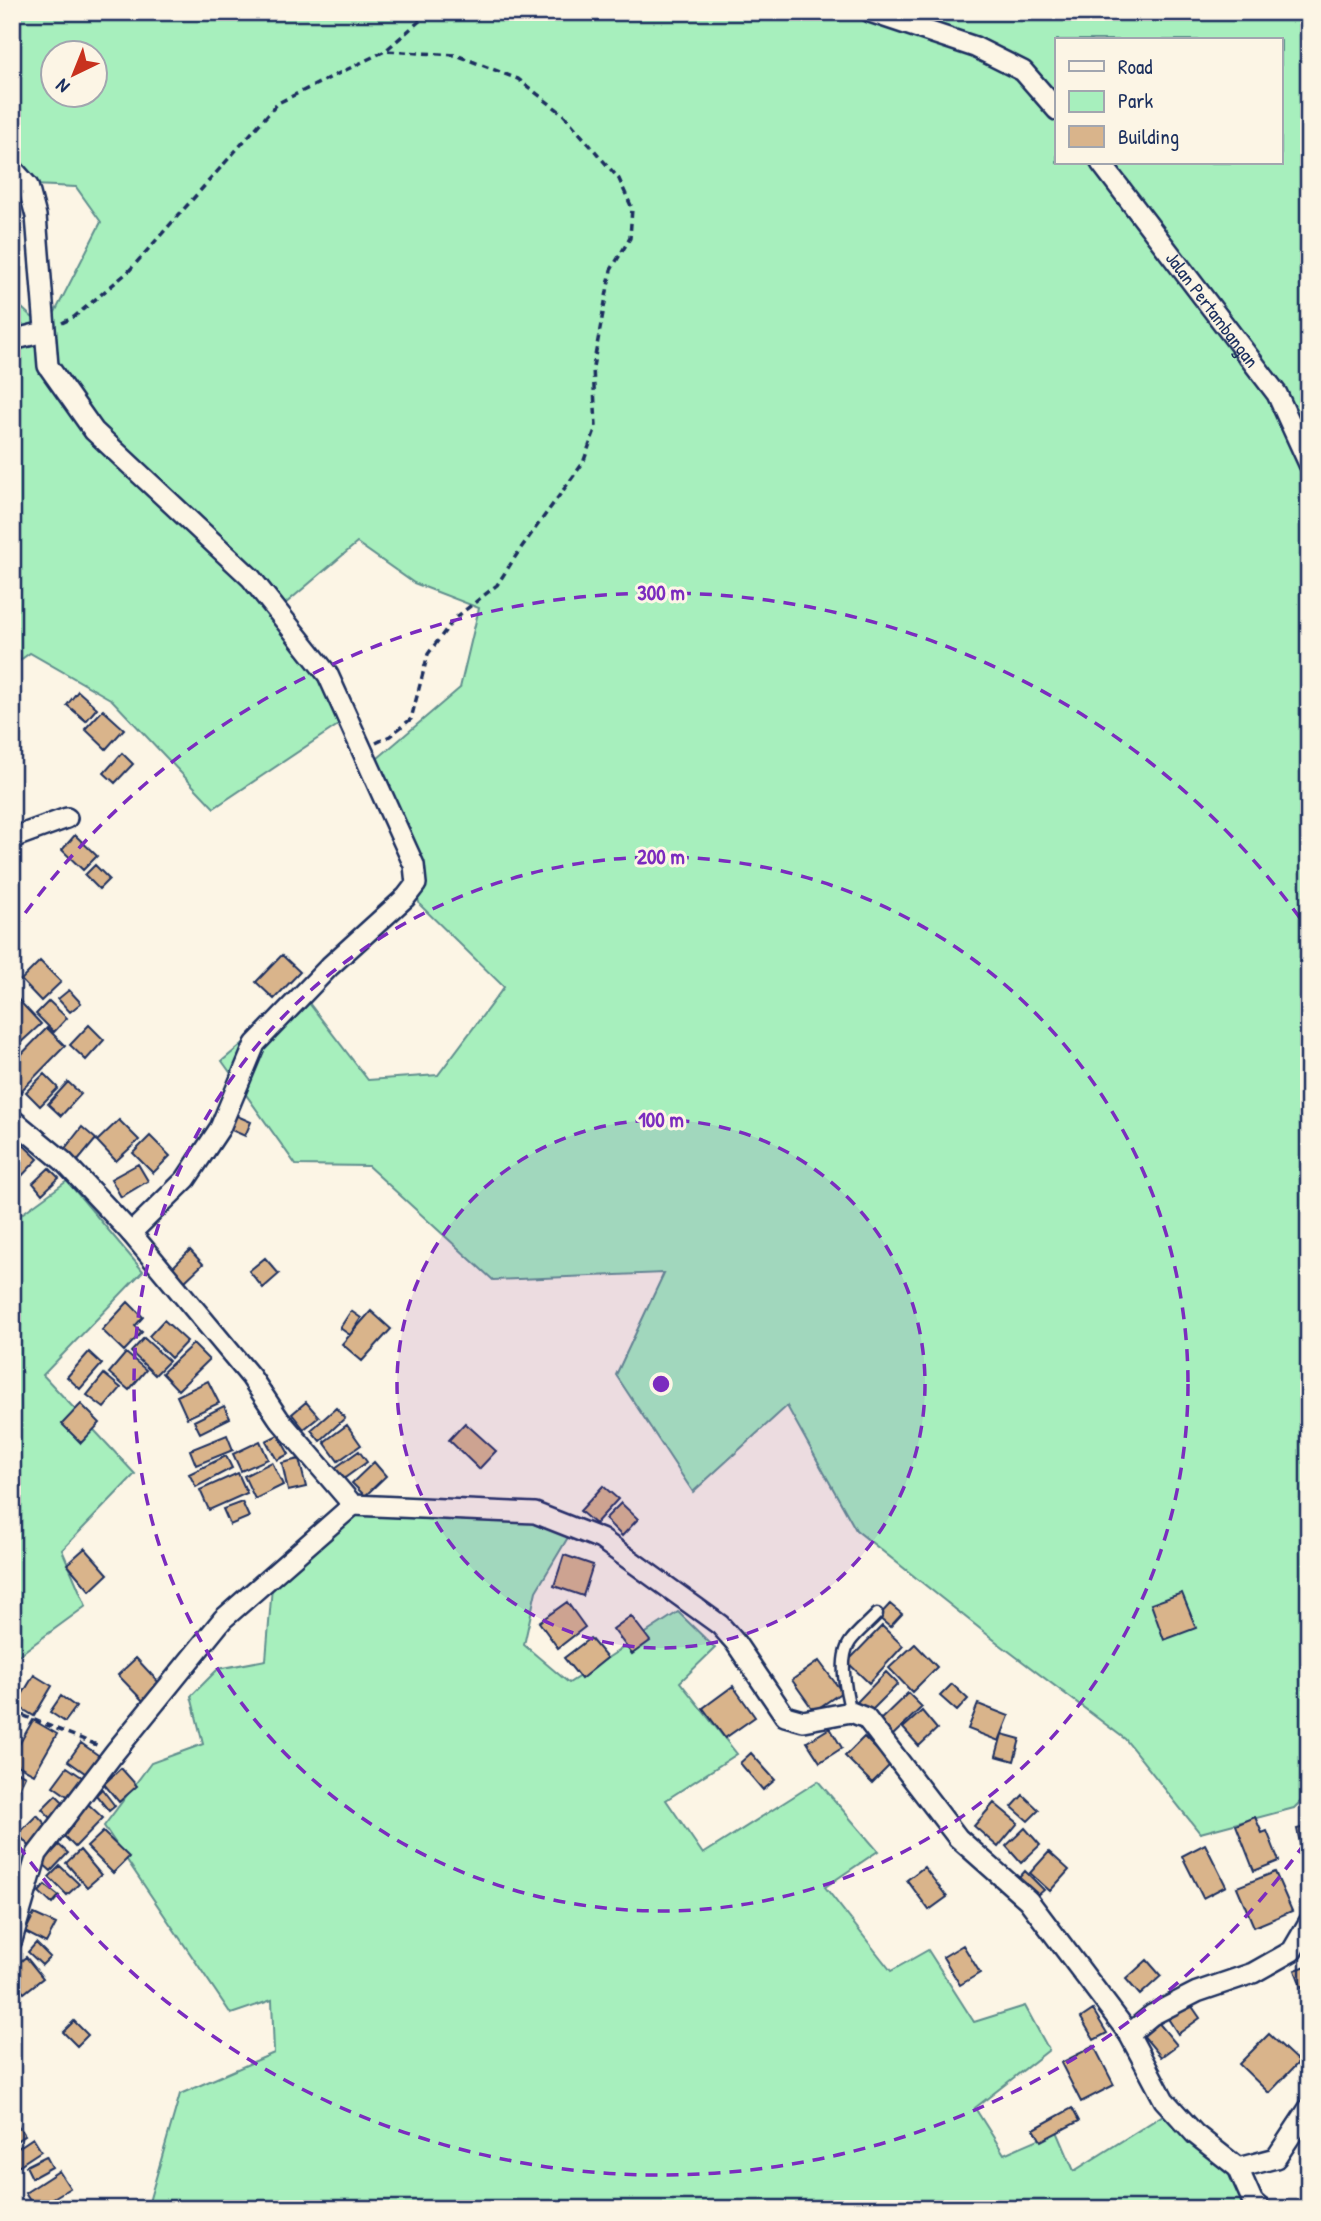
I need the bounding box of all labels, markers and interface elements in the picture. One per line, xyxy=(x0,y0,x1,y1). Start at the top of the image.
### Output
north arrow xyxy=(38,38,108,108)
legend xyxy=(1055,38,1282,164)
text: Road xyxy=(1118,52,1152,81)
text: N xyxy=(50,73,75,99)
text: Park xyxy=(1118,86,1153,115)
text: Building xyxy=(1118,122,1179,151)
street label: Jalan Pertambangan xyxy=(1160,246,1265,373)
text: 300 m xyxy=(637,578,685,607)
text: 200 m xyxy=(637,842,685,871)
text: 100 m xyxy=(638,1105,684,1134)
centre of rings xyxy=(649,1372,673,1396)

